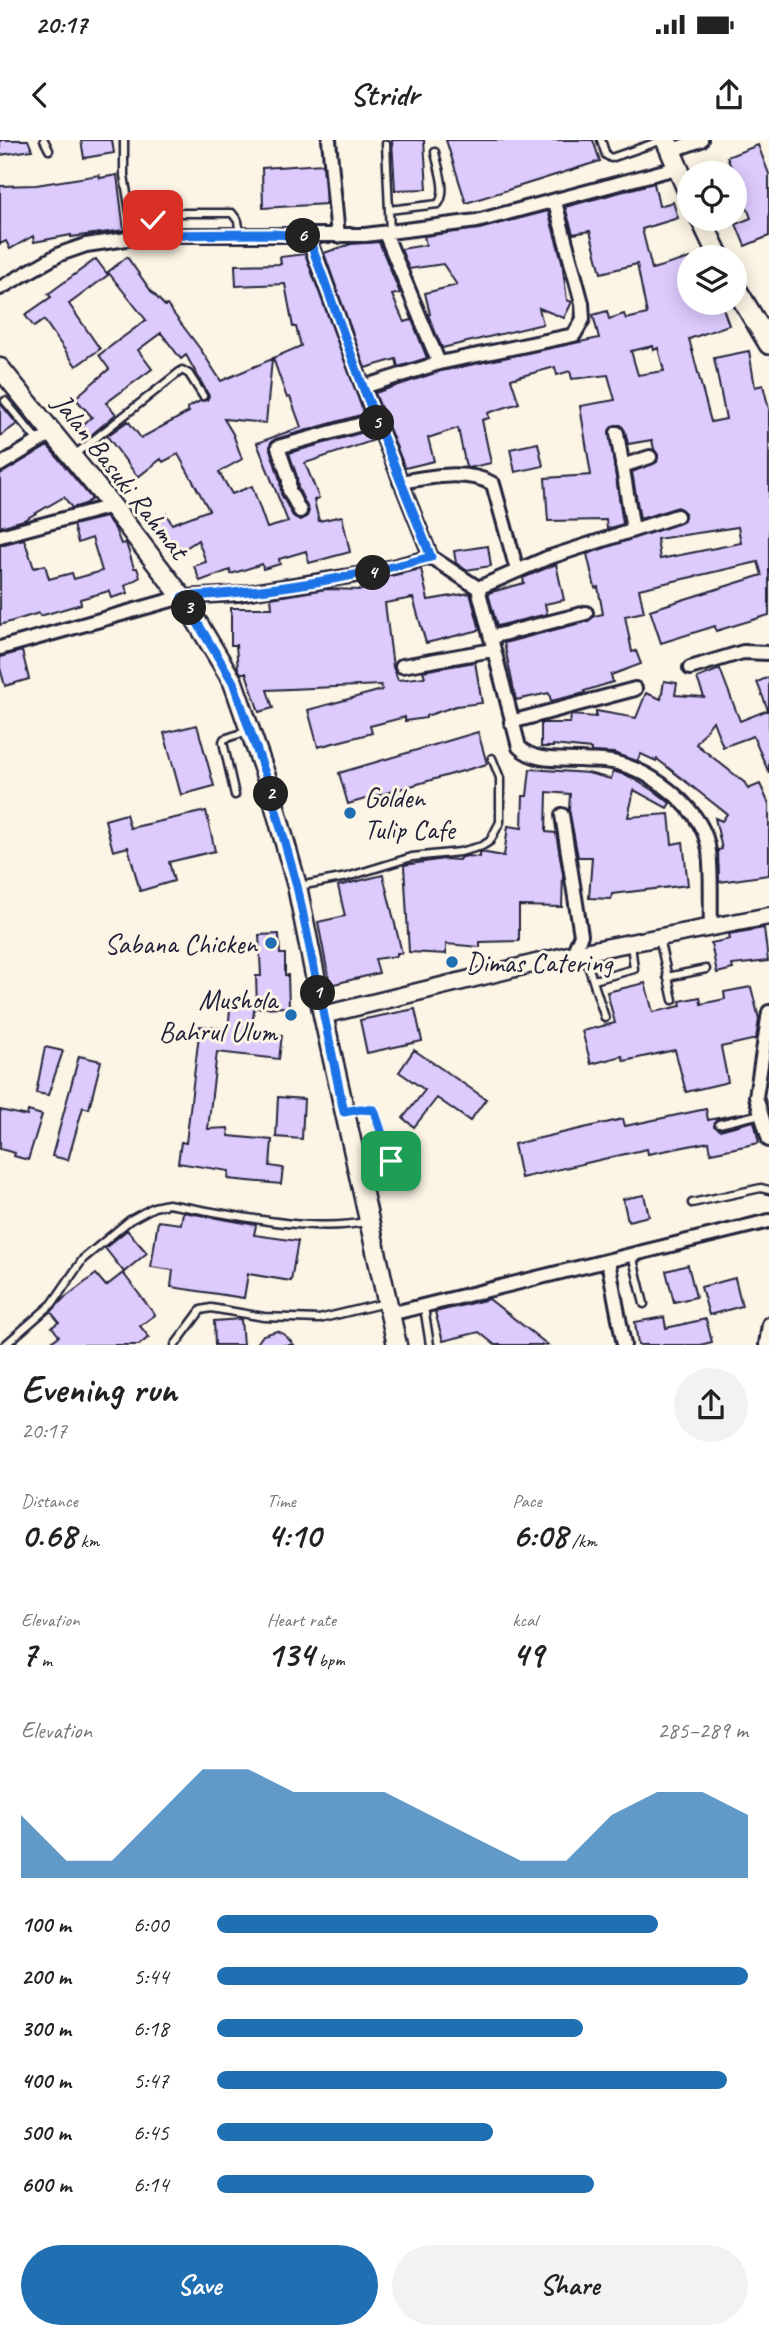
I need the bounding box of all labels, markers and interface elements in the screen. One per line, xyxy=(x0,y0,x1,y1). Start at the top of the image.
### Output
text: 20:17 xyxy=(35,8,87,41)
text: Stridr xyxy=(350,74,419,115)
icon: back xyxy=(21,76,59,114)
icon: share xyxy=(710,76,748,114)
map controls xyxy=(677,161,747,315)
button: locate xyxy=(677,161,747,231)
pin xyxy=(123,190,183,250)
icon: check xyxy=(134,201,172,239)
pin: 6 xyxy=(286,218,320,254)
text: 6 xyxy=(298,223,307,247)
button: layers xyxy=(677,245,747,315)
street label: Jalan Basuki Rahmat xyxy=(44,385,198,568)
pin: 5 xyxy=(360,406,394,440)
text: 5 xyxy=(372,410,381,434)
pin: 4 xyxy=(356,556,390,590)
text: 4 xyxy=(368,560,377,584)
pin: 3 xyxy=(172,590,206,626)
text: 3 xyxy=(184,595,193,619)
pin: 2 xyxy=(254,776,288,812)
place label: Golden Tulip Cafe xyxy=(364,780,456,847)
text: 2 xyxy=(266,781,275,805)
marker: Golden Tulip Cafe xyxy=(342,805,358,821)
place label: Sabana Chicken xyxy=(104,926,258,961)
marker: Sabana Chicken xyxy=(263,935,279,951)
place label: Dimas Catering xyxy=(466,945,614,980)
marker: Dimas Catering xyxy=(444,954,460,970)
pin: 1 xyxy=(300,976,336,1010)
text: 1 xyxy=(313,980,322,1004)
place label: Mushola Bahrul Ulum xyxy=(159,982,280,1049)
marker: Mushola Bahrul Ulum xyxy=(283,1007,299,1023)
pin xyxy=(361,1131,421,1191)
icon: arrive xyxy=(372,1142,410,1180)
text: Evening run xyxy=(21,1366,177,1413)
button: share xyxy=(674,1368,748,1442)
text: 20:17 xyxy=(21,1416,67,1445)
text: Distance xyxy=(21,1489,78,1513)
text: Time xyxy=(267,1489,296,1513)
text: Pace xyxy=(512,1489,542,1513)
text: 0.68 xyxy=(21,1513,76,1558)
text: 4:10 xyxy=(267,1513,321,1558)
text: 6:08 xyxy=(512,1513,567,1558)
text: km xyxy=(76,1529,99,1553)
text: /km xyxy=(567,1529,597,1553)
text: Elevation xyxy=(21,1608,79,1632)
text: Heart rate xyxy=(267,1608,336,1632)
text: kcal xyxy=(512,1608,537,1632)
text: 7 xyxy=(21,1632,37,1677)
text: 134 xyxy=(267,1632,314,1677)
text: 49 xyxy=(512,1632,543,1677)
text: m xyxy=(37,1648,52,1672)
text: bpm xyxy=(314,1648,345,1672)
text: Elevation xyxy=(21,1716,92,1745)
text: 285–289 m xyxy=(657,1716,748,1745)
text: 100 m xyxy=(21,1910,71,1939)
text: 6:00 xyxy=(133,1910,169,1939)
text: 200 m xyxy=(21,1962,71,1991)
text: 5:44 xyxy=(133,1962,169,1991)
text: 300 m xyxy=(21,2014,71,2043)
text: 6:18 xyxy=(133,2014,169,2043)
text: 400 m xyxy=(21,2066,71,2095)
text: 5:47 xyxy=(133,2066,169,2095)
text: 500 m xyxy=(21,2118,70,2147)
text: 6:45 xyxy=(133,2118,169,2147)
text: 600 m xyxy=(21,2170,71,2199)
text: 6:14 xyxy=(133,2170,169,2199)
button: Save xyxy=(21,2245,378,2325)
button: Share xyxy=(392,2245,748,2325)

